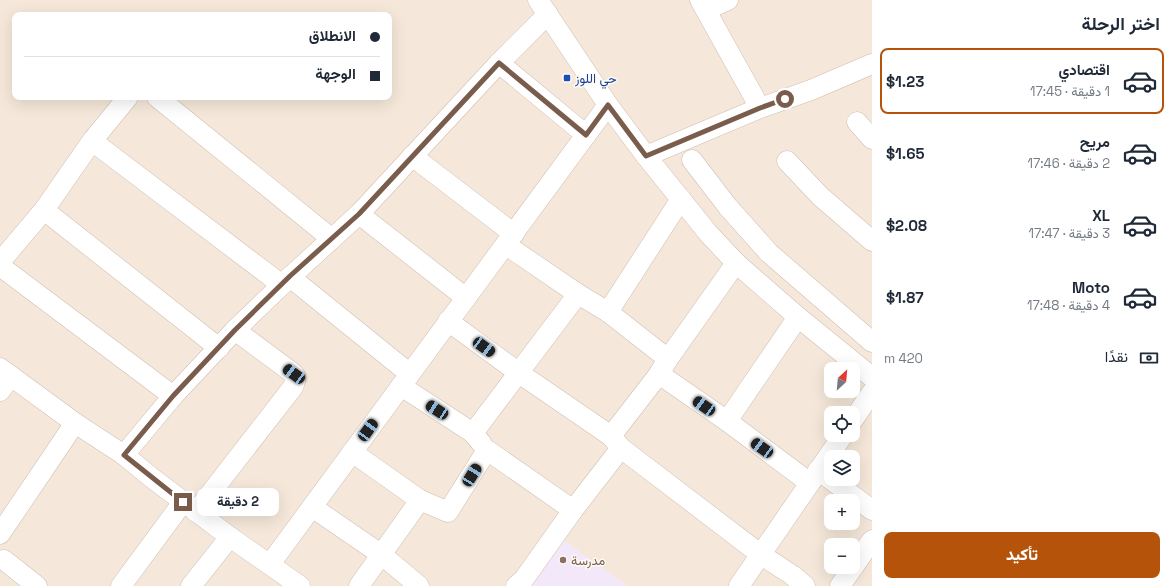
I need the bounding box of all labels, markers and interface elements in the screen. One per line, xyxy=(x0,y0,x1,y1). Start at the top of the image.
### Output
text: اختر الرحلة xyxy=(1082,12,1160,35)
text: الانطلاق xyxy=(309,26,356,45)
text: اقتصادي xyxy=(1058,60,1110,79)
icon: car xyxy=(1122,63,1158,99)
text: الوجهة xyxy=(315,64,356,83)
place label: حي اللوز xyxy=(574,70,617,89)
text: $1.23 xyxy=(886,72,924,91)
marker: حي اللوز xyxy=(562,73,572,83)
text: 1 دقيقة · 17:45 xyxy=(1030,83,1110,100)
route start xyxy=(776,90,794,108)
text: مريح xyxy=(1080,132,1110,151)
icon: car xyxy=(1122,135,1158,171)
text: $1.65 xyxy=(886,144,924,163)
text: 2 دقيقة · 17:46 xyxy=(1027,155,1110,172)
text: XL xyxy=(1092,206,1110,225)
icon: car xyxy=(1122,207,1158,243)
text: $2.08 xyxy=(886,216,927,235)
text: 3 دقيقة · 17:47 xyxy=(1028,225,1110,242)
text: Moto xyxy=(1072,278,1110,297)
icon: car xyxy=(1122,279,1158,315)
text: $1.87 xyxy=(886,288,924,307)
text: 4 دقيقة · 17:48 xyxy=(1027,297,1110,314)
car xyxy=(471,335,497,359)
text: نقدًا xyxy=(1105,347,1128,366)
icon: cash xyxy=(1138,347,1160,369)
text: 420 m xyxy=(884,350,923,367)
car xyxy=(281,362,307,386)
north arrow xyxy=(824,362,860,398)
map controls xyxy=(824,362,860,574)
car xyxy=(691,394,717,418)
car xyxy=(424,398,450,422)
button: locate xyxy=(824,406,860,442)
car xyxy=(356,417,380,443)
car xyxy=(749,436,775,460)
button: layers xyxy=(824,450,860,486)
car xyxy=(461,462,483,488)
callout: 2 دقيقة xyxy=(197,488,279,516)
route end xyxy=(174,493,192,511)
text: 2 دقيقة xyxy=(217,493,259,510)
button: + xyxy=(824,494,860,530)
button: تأكيد xyxy=(884,532,1160,578)
button: − xyxy=(824,538,860,574)
place label: مدرسة xyxy=(571,552,605,569)
marker: مدرسة xyxy=(558,555,568,565)

